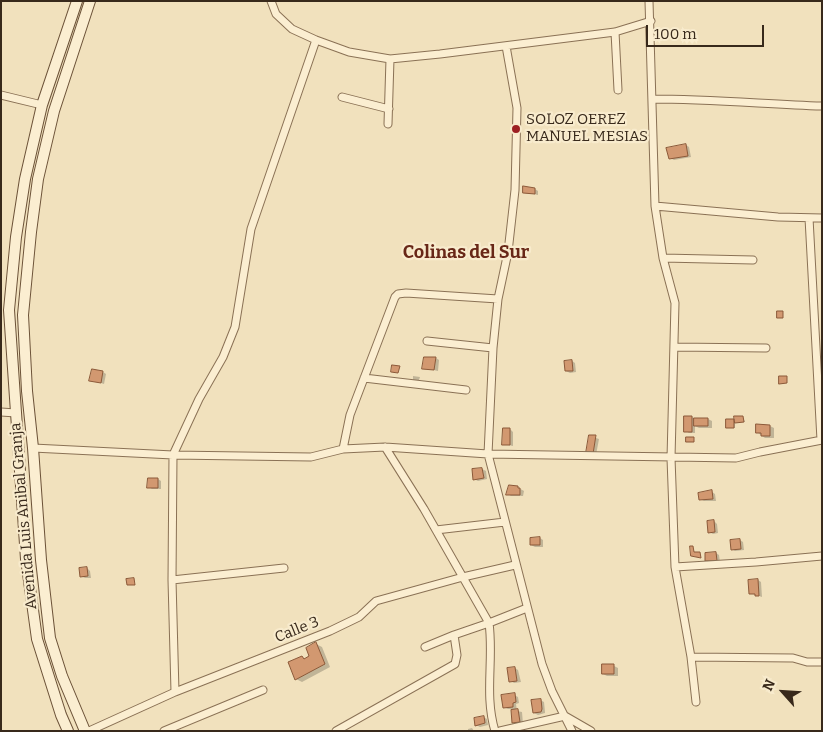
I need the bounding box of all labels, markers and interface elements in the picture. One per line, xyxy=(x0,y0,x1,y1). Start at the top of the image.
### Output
scale bar xyxy=(648,15,766,47)
text: 100 m xyxy=(654,25,697,43)
place label: SOLOZ OEREZ MANUEL MESIAS xyxy=(526,111,648,146)
marker: SOLOZ OEREZ MANUEL MESIAS xyxy=(510,123,522,135)
district label: Colinas del Sur xyxy=(403,242,529,264)
street label: Avenida Luis Anibal Granja xyxy=(7,422,41,610)
street label: Calle 3 xyxy=(272,613,322,647)
north arrow xyxy=(758,667,808,717)
text: N xyxy=(759,677,779,694)

